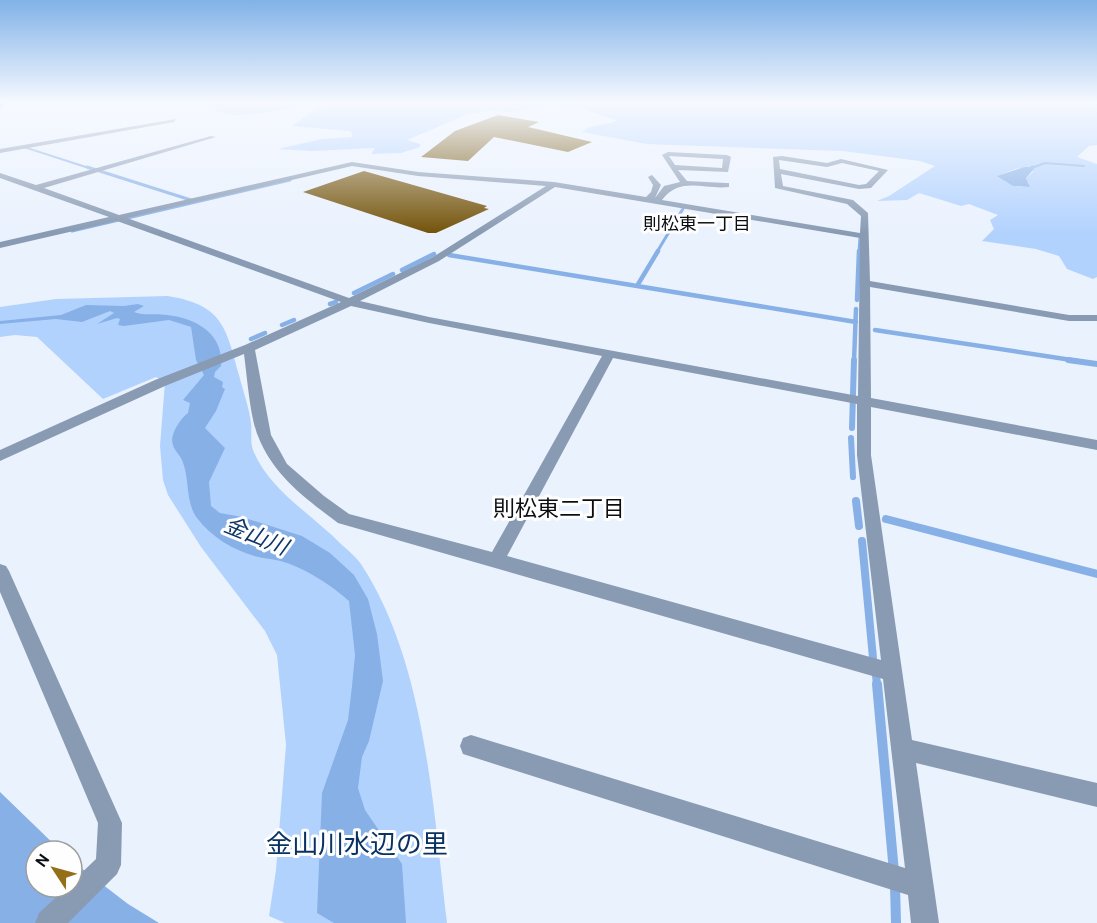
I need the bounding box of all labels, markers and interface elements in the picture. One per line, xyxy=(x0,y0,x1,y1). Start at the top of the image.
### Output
district label: 則松東一丁目 xyxy=(643,213,751,235)
district label: 則松東二丁目 xyxy=(493,495,625,522)
water label: 金山川 xyxy=(220,511,294,562)
park label: 金山川水辺の里 xyxy=(266,828,448,860)
north arrow xyxy=(24,839,84,899)
text: N xyxy=(31,850,53,871)

